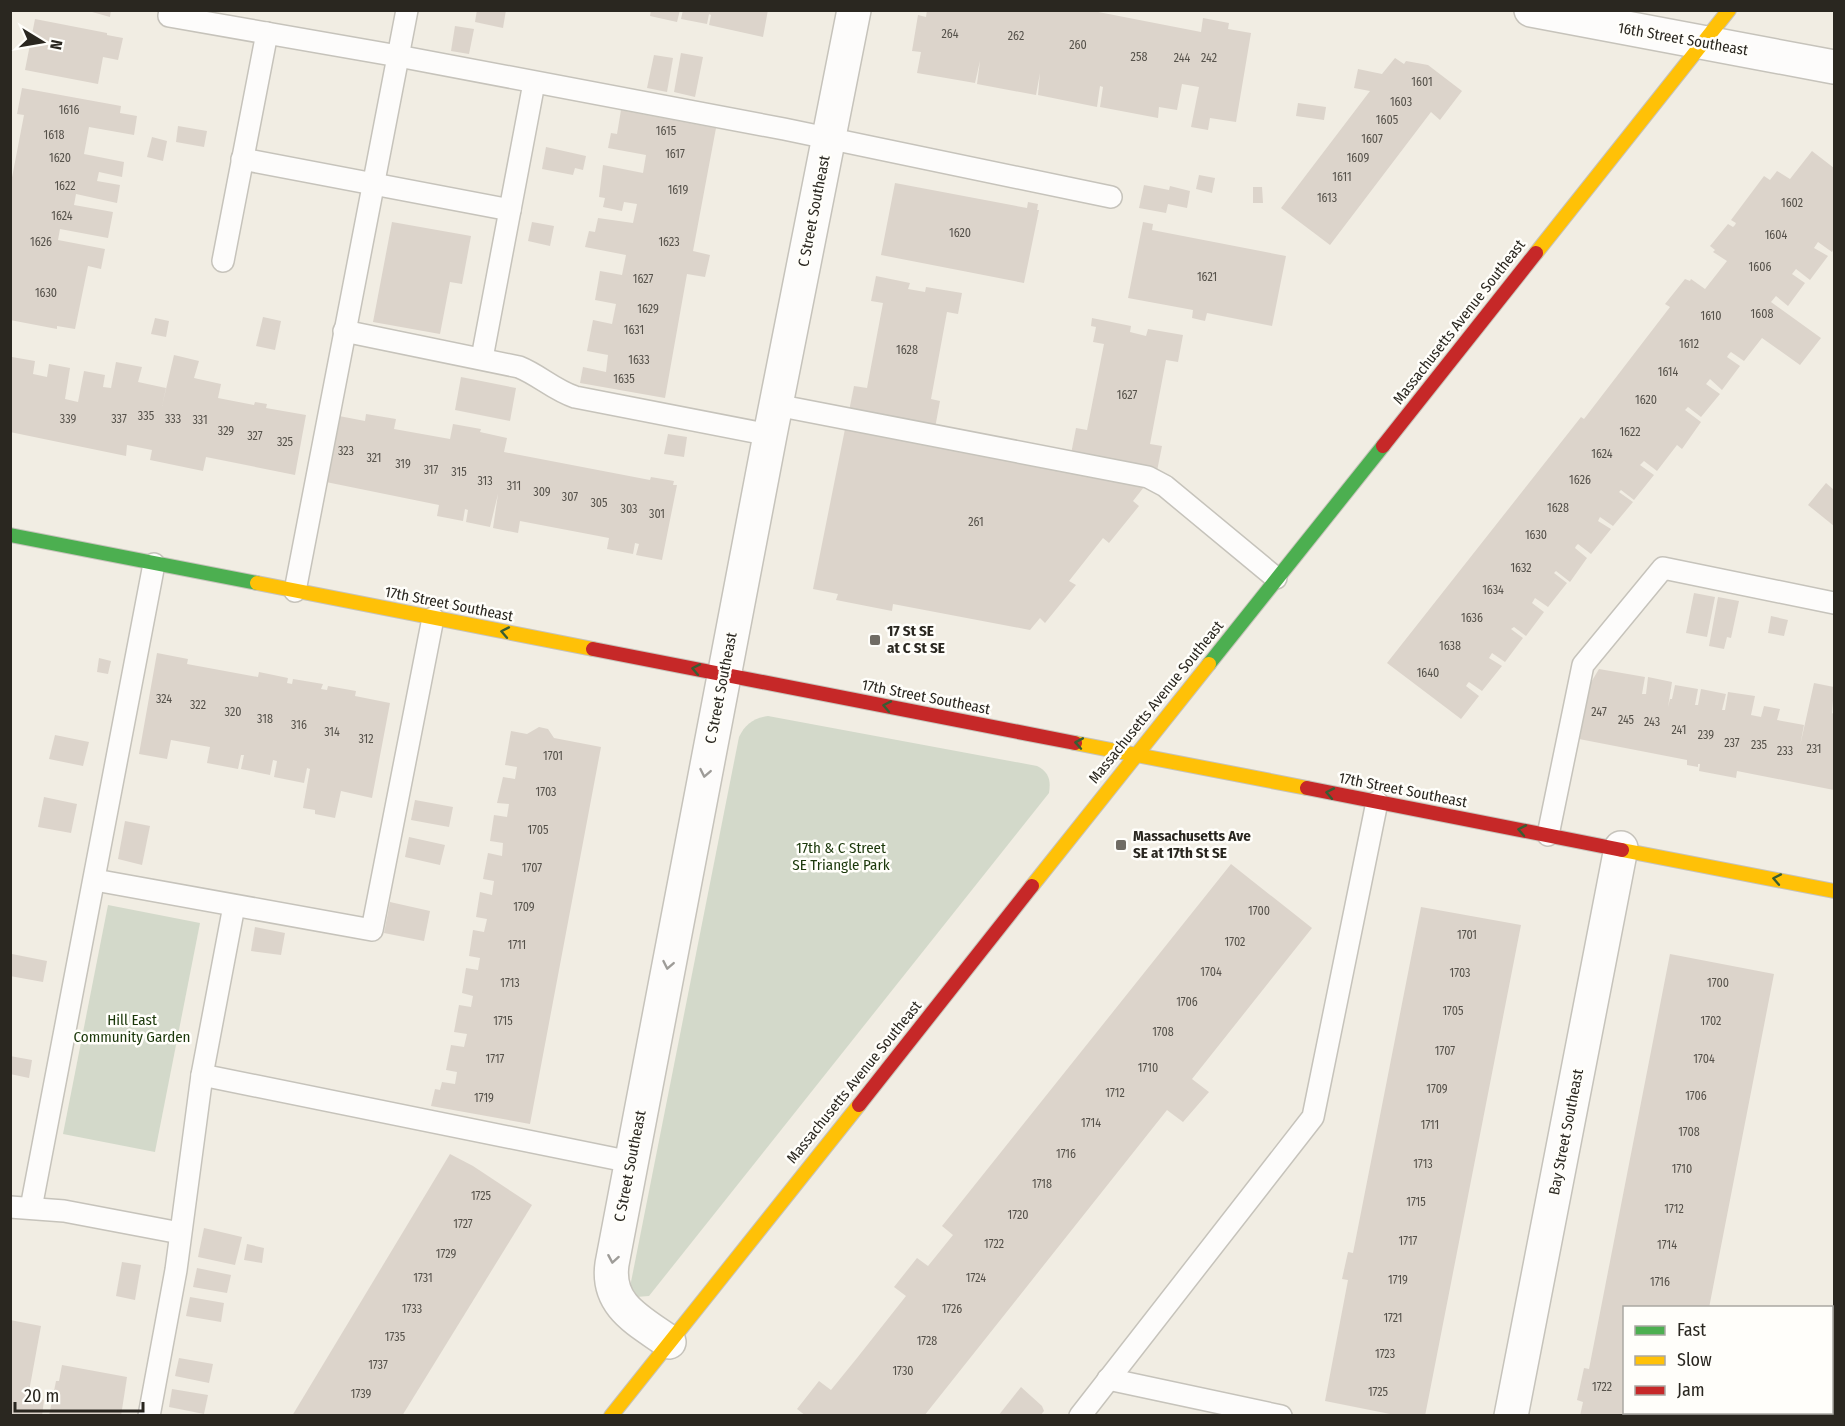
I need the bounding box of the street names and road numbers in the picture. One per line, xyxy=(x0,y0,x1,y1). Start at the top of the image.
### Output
street label: 16th Street Southeast xyxy=(1617,19,1750,59)
street label: C Street Southeast xyxy=(794,154,834,268)
street label: Massachusetts Avenue Southeast xyxy=(1389,236,1529,408)
street label: 17th Street Southeast xyxy=(383,583,515,625)
street label: Massachusetts Avenue Southeast xyxy=(1085,617,1227,787)
street label: C Street Southeast xyxy=(701,631,741,745)
street label: 17th Street Southeast xyxy=(860,676,992,718)
street label: 17th Street Southeast xyxy=(1337,769,1469,811)
street label: Massachusetts Avenue Southeast xyxy=(783,997,925,1167)
street label: Bay Street Southeast xyxy=(1545,1067,1587,1196)
street label: C Street Southeast xyxy=(610,1109,650,1223)

